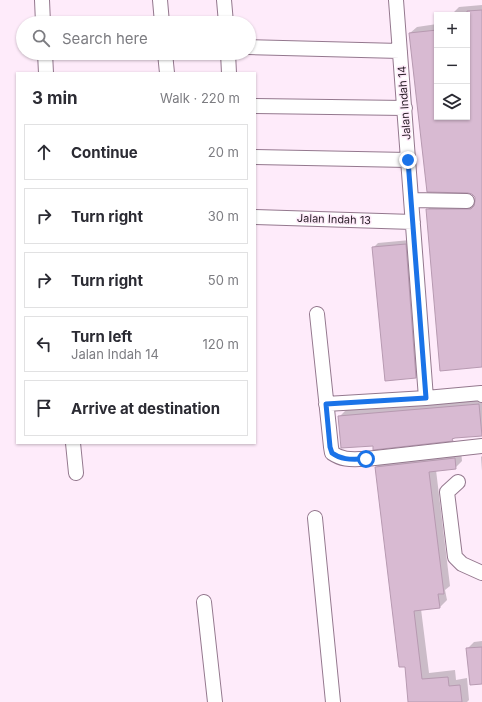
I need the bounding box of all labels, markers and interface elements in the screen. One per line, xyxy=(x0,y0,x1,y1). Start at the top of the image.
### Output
map controls xyxy=(434,12,470,120)
button: + xyxy=(434,12,470,48)
search box xyxy=(16,16,256,60)
icon: search xyxy=(30,27,52,49)
text: Search here xyxy=(62,29,148,48)
button: − xyxy=(434,48,470,84)
street label: Jalan Indah 14 xyxy=(394,65,414,141)
button: layers xyxy=(434,84,470,120)
text: 3 min xyxy=(32,88,78,108)
text: Walk · 220 m xyxy=(160,90,240,106)
icon: ahead xyxy=(33,141,55,163)
text: Continue xyxy=(71,143,138,162)
text: 20 m xyxy=(208,144,239,160)
route end xyxy=(399,151,417,169)
icon: right xyxy=(33,205,55,227)
text: Turn right xyxy=(71,207,143,226)
text: 30 m xyxy=(208,208,239,224)
street label: Jalan Indah 13 xyxy=(297,211,371,227)
icon: right xyxy=(33,269,55,291)
text: Turn right xyxy=(71,271,143,290)
text: 50 m xyxy=(208,272,239,288)
text: Turn left xyxy=(71,327,132,346)
icon: left xyxy=(33,333,55,355)
text: 120 m xyxy=(203,336,239,352)
text: Jalan Indah 14 xyxy=(71,346,159,362)
icon: arrive xyxy=(33,397,55,419)
text: Arrive at destination xyxy=(71,399,220,418)
route start xyxy=(357,450,375,468)

